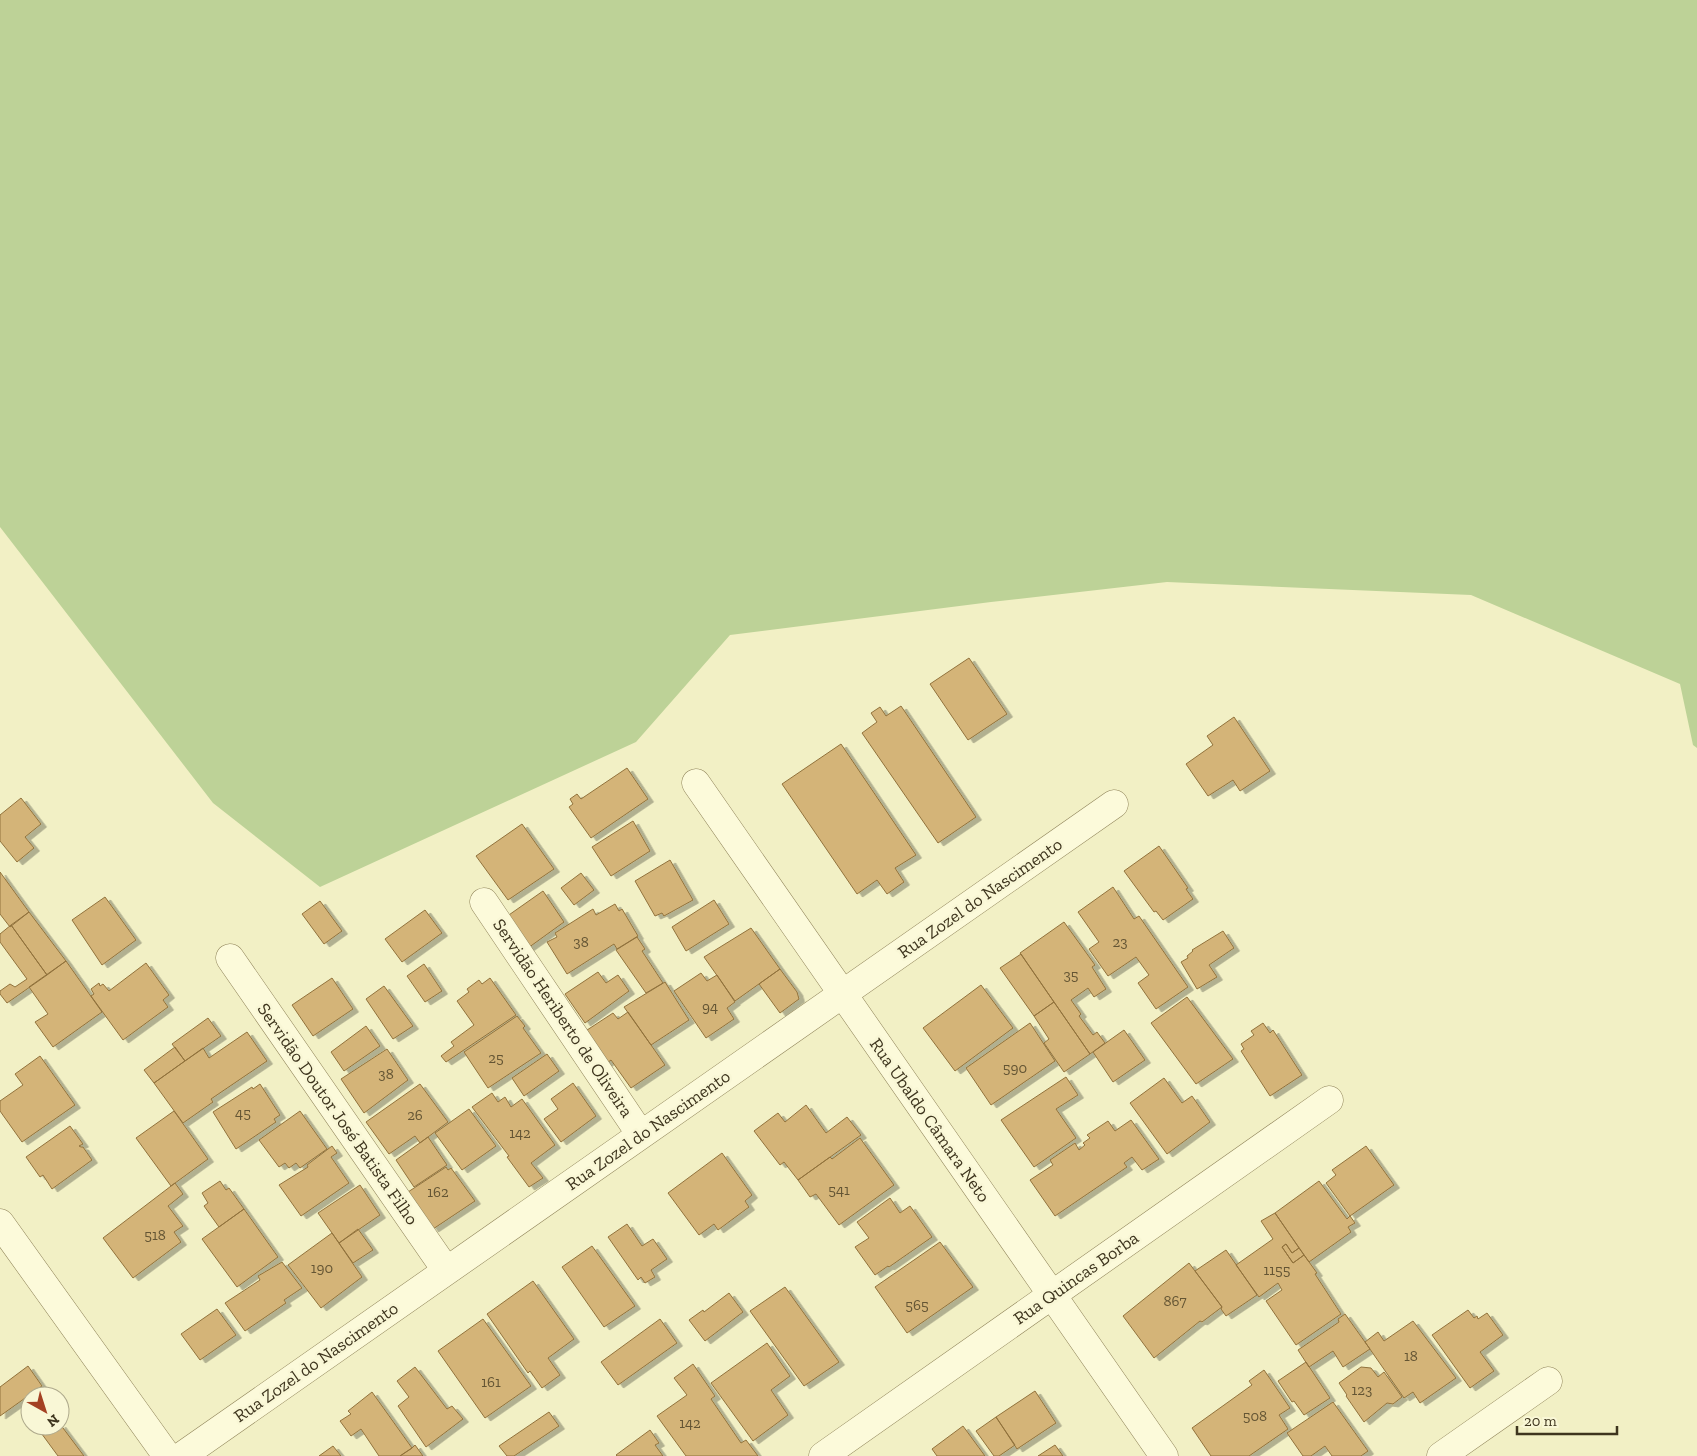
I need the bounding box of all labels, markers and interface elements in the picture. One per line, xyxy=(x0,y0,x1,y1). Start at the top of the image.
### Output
street label: Rua Zozel do Nascimento xyxy=(894,833,1066,963)
street label: Servidão Heriberto de Oliveira xyxy=(488,914,638,1122)
house number: 38 xyxy=(573,933,589,951)
house number: 23 xyxy=(1112,933,1128,951)
house number: 35 xyxy=(1063,966,1079,984)
house number: 94 xyxy=(702,998,718,1016)
street label: Servidão Doutor José Batista Filho xyxy=(253,999,423,1229)
street label: Rua Ubaldo Câmara Neto xyxy=(865,1034,995,1206)
house number: 25 xyxy=(488,1049,504,1067)
house number: 590 xyxy=(1003,1059,1027,1077)
house number: 38 xyxy=(378,1065,394,1083)
street label: Rua Zozel do Nascimento xyxy=(562,1065,734,1195)
house number: 45 xyxy=(235,1104,251,1122)
house number: 26 xyxy=(407,1106,423,1124)
house number: 142 xyxy=(509,1124,531,1142)
house number: 541 xyxy=(828,1181,850,1199)
house number: 162 xyxy=(427,1183,449,1201)
house number: 518 xyxy=(144,1226,166,1244)
street label: Rua Quincas Borba xyxy=(1009,1226,1143,1329)
house number: 190 xyxy=(311,1259,333,1277)
house number: 1155 xyxy=(1264,1261,1291,1279)
house number: 867 xyxy=(1163,1292,1187,1310)
house number: 565 xyxy=(905,1296,929,1314)
street label: Rua Zozel do Nascimento xyxy=(230,1297,402,1427)
house number: 18 xyxy=(1404,1347,1418,1365)
house number: 161 xyxy=(481,1373,501,1391)
house number: 123 xyxy=(1352,1381,1372,1399)
north arrow xyxy=(20,1386,70,1436)
scale bar xyxy=(1517,1404,1617,1436)
house number: 508 xyxy=(1243,1407,1267,1425)
text: N xyxy=(43,1411,62,1431)
text: 20 m xyxy=(1524,1412,1557,1430)
house number: 142 xyxy=(679,1414,701,1432)

